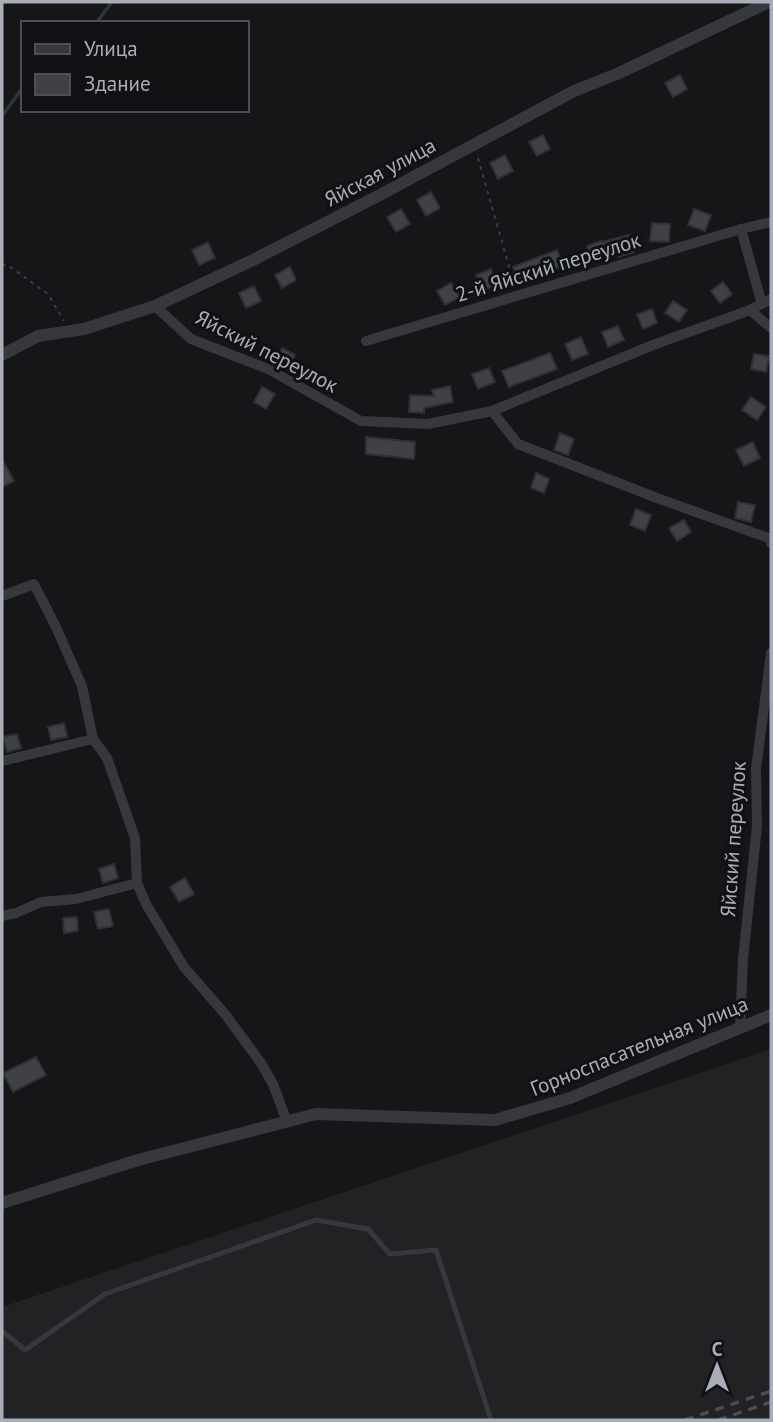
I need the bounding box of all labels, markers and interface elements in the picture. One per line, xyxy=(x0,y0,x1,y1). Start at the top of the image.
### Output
legend xyxy=(21,21,248,112)
text: Улица xyxy=(84,35,138,62)
text: Здание xyxy=(84,70,151,97)
street label: Яйская улица xyxy=(320,131,440,213)
street label: 2-й Яйский переулок xyxy=(452,226,644,308)
street label: Яйский переулок xyxy=(191,303,343,399)
street label: Яйский переулок xyxy=(714,760,752,918)
street label: Горноспасательная улица xyxy=(526,990,752,1102)
north arrow xyxy=(682,1331,752,1401)
text: С xyxy=(712,1337,723,1361)

